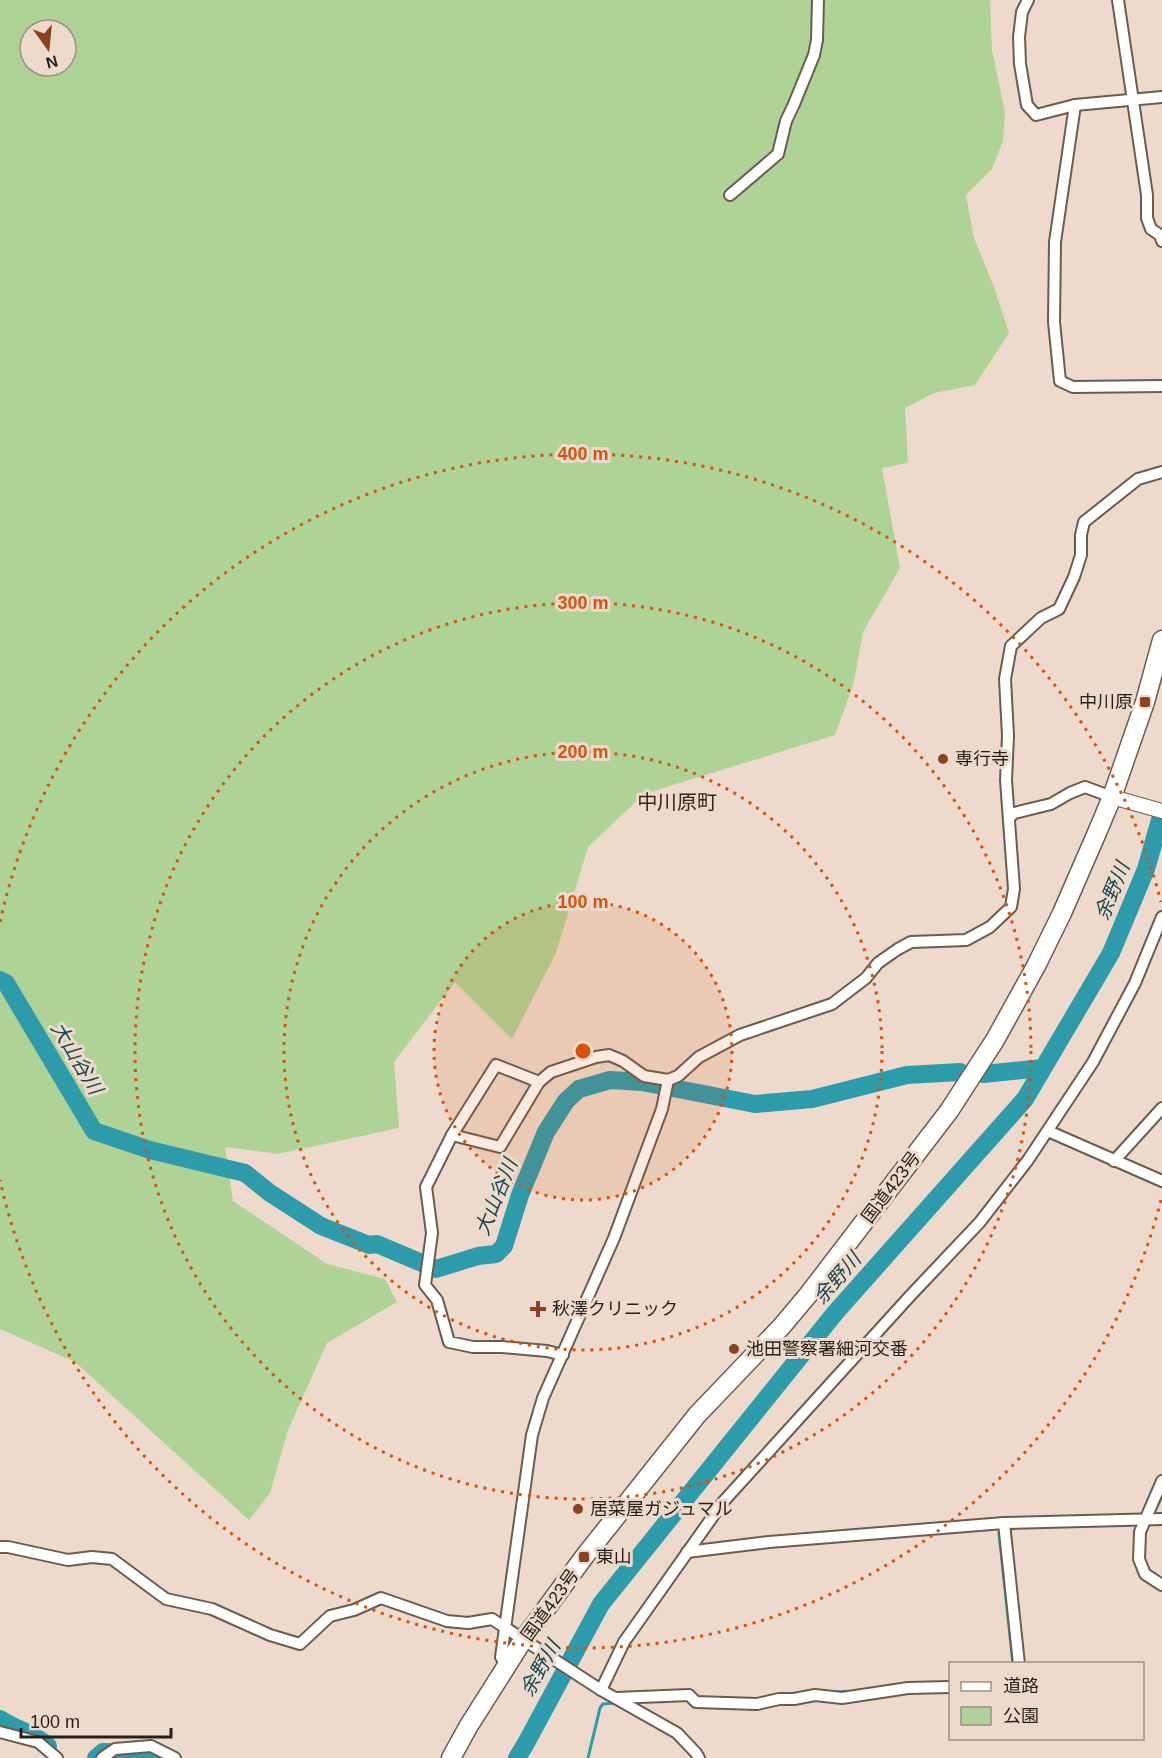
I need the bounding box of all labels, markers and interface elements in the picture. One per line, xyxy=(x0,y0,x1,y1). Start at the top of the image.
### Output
north arrow xyxy=(18,18,78,78)
text: N xyxy=(44,52,60,72)
text: 400 m xyxy=(557,444,609,464)
text: 300 m xyxy=(557,593,609,613)
place label: 中川原 xyxy=(1079,692,1133,712)
marker: 中川原 xyxy=(1138,695,1152,709)
text: 200 m xyxy=(557,742,609,762)
place label: 専行寺 xyxy=(955,749,1009,769)
marker: 専行寺 xyxy=(936,752,950,766)
district label: 中川原町 xyxy=(637,791,717,813)
water label: 余野川 xyxy=(1091,857,1134,923)
text: 100 m xyxy=(557,892,609,912)
water label: 大山谷川 xyxy=(47,1018,108,1100)
centre of rings xyxy=(573,1041,593,1061)
street label: 国道423号 xyxy=(858,1147,924,1227)
water label: 大山谷川 xyxy=(471,1154,522,1238)
water label: 余野川 xyxy=(809,1247,866,1308)
place label: 秋澤クリニック xyxy=(552,1299,678,1319)
marker: 秋澤クリニック xyxy=(529,1300,547,1318)
place label: 池田警察署細河交番 xyxy=(746,1339,908,1359)
marker: 池田警察署細河交番 xyxy=(727,1342,741,1356)
place label: 居菜屋ガジュマル xyxy=(590,1499,733,1519)
marker: 居菜屋ガジュマル xyxy=(571,1502,585,1516)
place label: 東山 xyxy=(596,1547,632,1567)
marker: 東山 xyxy=(577,1550,591,1564)
street label: 国道423号 xyxy=(517,1565,583,1645)
water label: 余野川 xyxy=(516,1635,565,1700)
legend xyxy=(949,1662,1144,1740)
text: 道路 xyxy=(1003,1676,1039,1696)
scale bar xyxy=(21,1701,171,1739)
text: 公園 xyxy=(1003,1706,1039,1726)
text: 100 m xyxy=(30,1712,80,1732)

